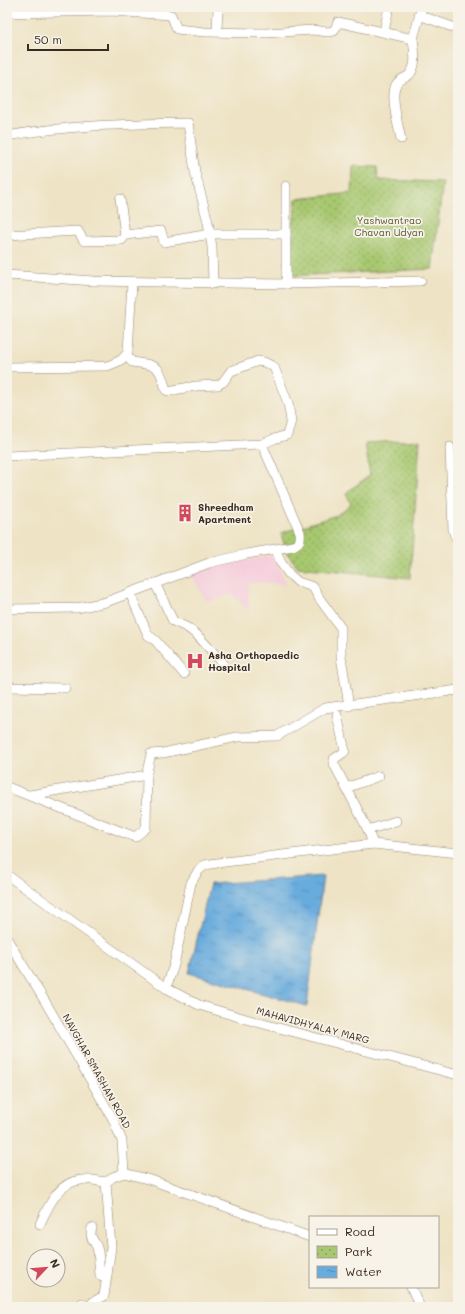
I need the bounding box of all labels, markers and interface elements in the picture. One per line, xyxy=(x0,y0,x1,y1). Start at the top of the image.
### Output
scale bar xyxy=(28,26,108,52)
text: 50 m xyxy=(34,31,62,47)
park label: Yashwantrao Chavan Udyan xyxy=(354,213,424,239)
place label: Shreedham Apartment xyxy=(198,500,253,526)
building icon: Shreedham Apartment xyxy=(175,503,195,523)
place label: Asha Orthopaedic Hospital xyxy=(208,648,299,674)
hospital icon: Asha Orthopaedic Hospital xyxy=(185,651,205,671)
street label: MAHAVIDHYALAY MARG xyxy=(255,1003,372,1047)
street label: NAVGHAR SMASHAN ROAD xyxy=(60,1011,135,1131)
legend xyxy=(309,1216,439,1288)
text: Road xyxy=(345,1223,375,1239)
text: Park xyxy=(345,1243,372,1259)
north arrow xyxy=(26,1248,66,1288)
text: N xyxy=(47,1256,64,1270)
text: Water xyxy=(345,1263,382,1279)

